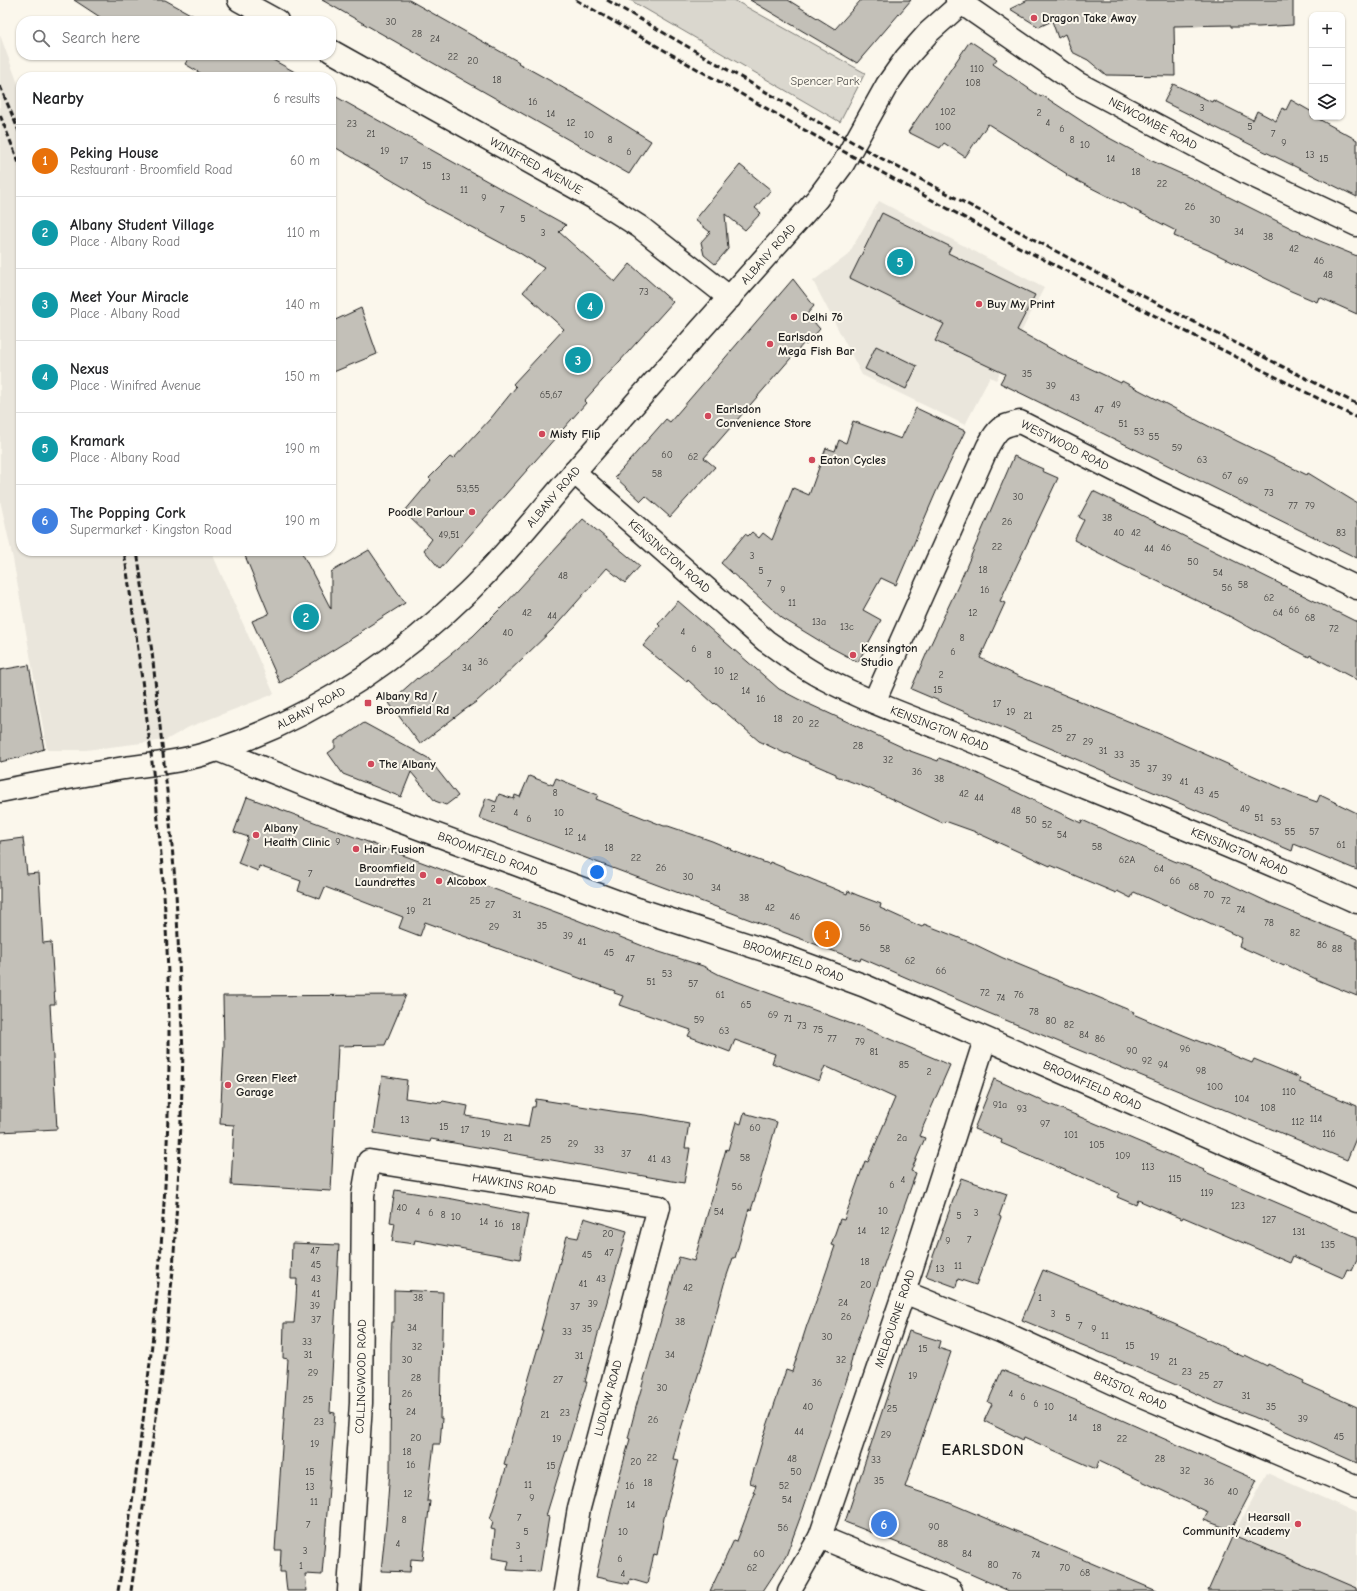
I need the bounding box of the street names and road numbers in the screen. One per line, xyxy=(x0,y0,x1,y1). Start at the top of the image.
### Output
street label: NEWCOMBE ROAD xyxy=(1106,94,1200,153)
street label: WINIFRED AVENUE xyxy=(487,134,585,197)
street label: ALBANY ROAD xyxy=(738,221,799,287)
street label: WESTWOOD ROAD xyxy=(1019,417,1111,473)
street label: ALBANY ROAD xyxy=(523,463,583,530)
street label: KENSINGTON ROAD xyxy=(626,516,713,596)
street label: ALBANY ROAD xyxy=(274,684,348,732)
street label: KENSINGTON ROAD xyxy=(888,703,991,754)
street label: KENSINGTON ROAD xyxy=(1189,824,1290,878)
street label: BROOMFIELD ROAD xyxy=(436,829,540,879)
street label: BROOMFIELD ROAD xyxy=(741,937,846,985)
street label: BROOMFIELD ROAD xyxy=(1041,1058,1144,1113)
street label: HAWKINS ROAD xyxy=(471,1170,557,1198)
street label: MELBOURNE ROAD xyxy=(872,1268,918,1370)
street label: COLLINGWOOD ROAD xyxy=(352,1319,369,1434)
street label: LUDLOW ROAD xyxy=(591,1358,625,1438)
street label: BRISTOL ROAD xyxy=(1092,1368,1169,1413)

